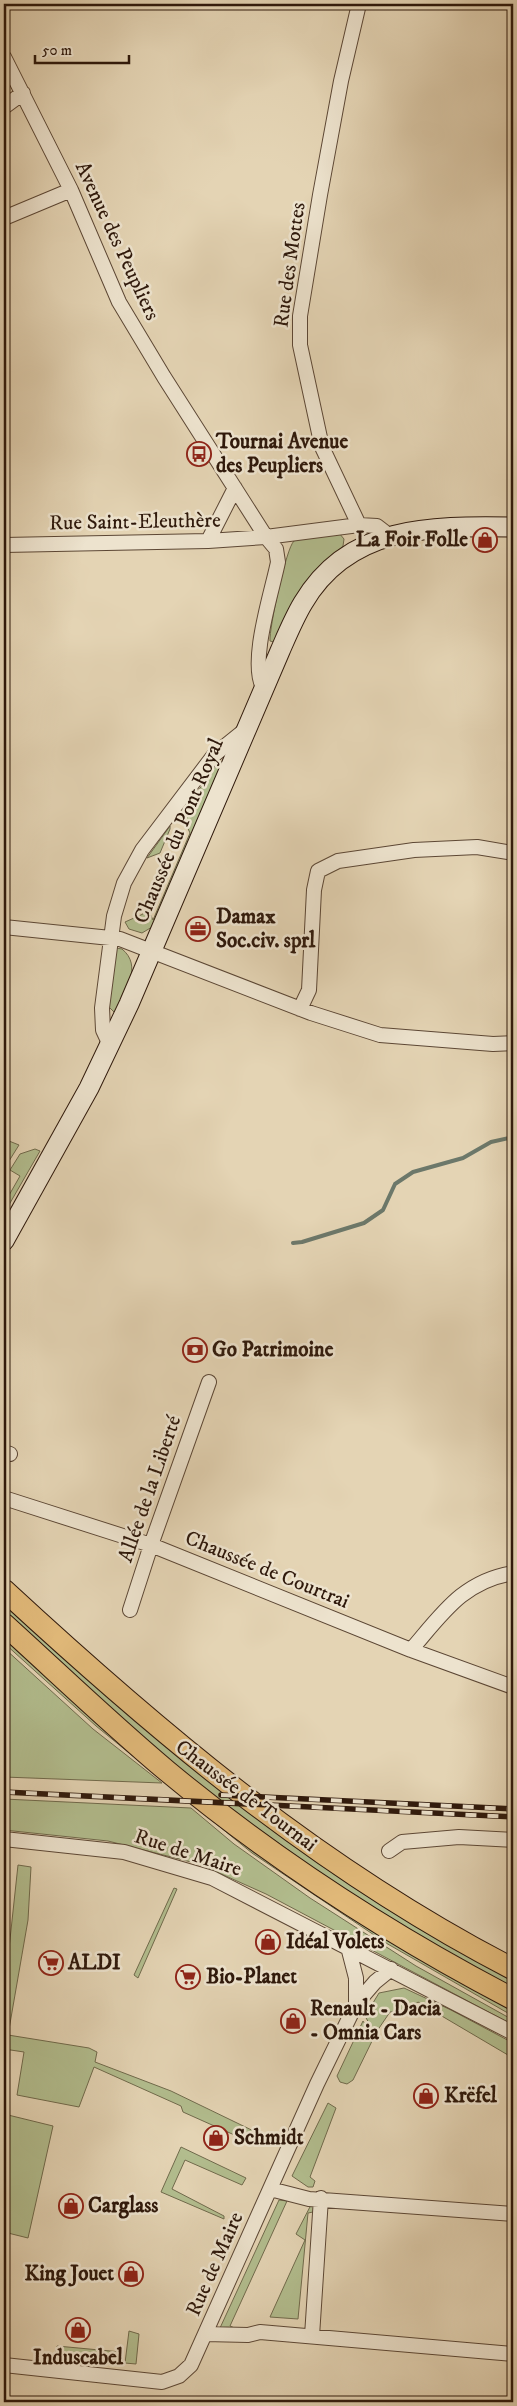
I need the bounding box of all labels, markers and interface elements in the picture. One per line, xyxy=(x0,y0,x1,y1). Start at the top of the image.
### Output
scale bar xyxy=(35,32,129,64)
text: 50 m xyxy=(42,41,72,60)
street label: Avenue des Peupliers xyxy=(69,157,165,325)
street label: Rue des Mottes xyxy=(268,201,312,329)
place label: Tournai Avenue des Peupliers xyxy=(215,429,348,479)
bus stop icon: Tournai Avenue des Peupliers xyxy=(186,441,212,467)
street label: Rue Saint-Eleuthère xyxy=(49,507,221,536)
place label: La Foir Folle xyxy=(356,527,468,553)
shop icon: La Foir Folle xyxy=(472,527,498,553)
street label: Chaussée du Pont Royal xyxy=(128,734,230,927)
place label: Damax Soc.civ. sprl xyxy=(216,904,316,954)
office icon: Damax Soc.civ. sprl xyxy=(185,916,211,942)
bank icon: Go Patrimoine xyxy=(182,1337,208,1363)
place label: Go Patrimoine xyxy=(212,1337,334,1363)
street label: Allée de la Liberté xyxy=(113,1412,187,1566)
street label: Chaussée de Courtrai xyxy=(181,1525,353,1615)
street label: Chaussée de Tournai xyxy=(170,1734,322,1858)
street label: Rue de Maire xyxy=(131,1823,245,1883)
shop icon: Idéal Volets xyxy=(255,1929,281,1955)
place label: Idéal Volets xyxy=(286,1929,384,1955)
supermarket icon: ALDI xyxy=(38,1950,64,1976)
place label: ALDI xyxy=(67,1950,121,1976)
supermarket icon: Bio-Planet xyxy=(175,1964,201,1990)
place label: Bio-Planet xyxy=(206,1964,297,1990)
place label: Renault - Dacia - Omnia Cars xyxy=(310,1996,442,2046)
shop icon: Renault - Dacia - Omnia Cars xyxy=(280,2008,306,2034)
shop icon: Krëfel xyxy=(413,2083,439,2109)
place label: Krëfel xyxy=(444,2083,498,2109)
shop icon: Schmidt xyxy=(203,2125,229,2151)
place label: Schmidt xyxy=(234,2125,304,2151)
shop icon: Carglass xyxy=(58,2193,84,2219)
place label: Carglass xyxy=(88,2193,158,2219)
street label: Rue de Maire xyxy=(181,2208,250,2320)
place label: King Jouet xyxy=(24,2261,114,2287)
shop icon: King Jouet xyxy=(118,2261,144,2287)
shop icon: Induscabel xyxy=(65,2317,91,2343)
place label: Induscabel xyxy=(33,2345,124,2371)

